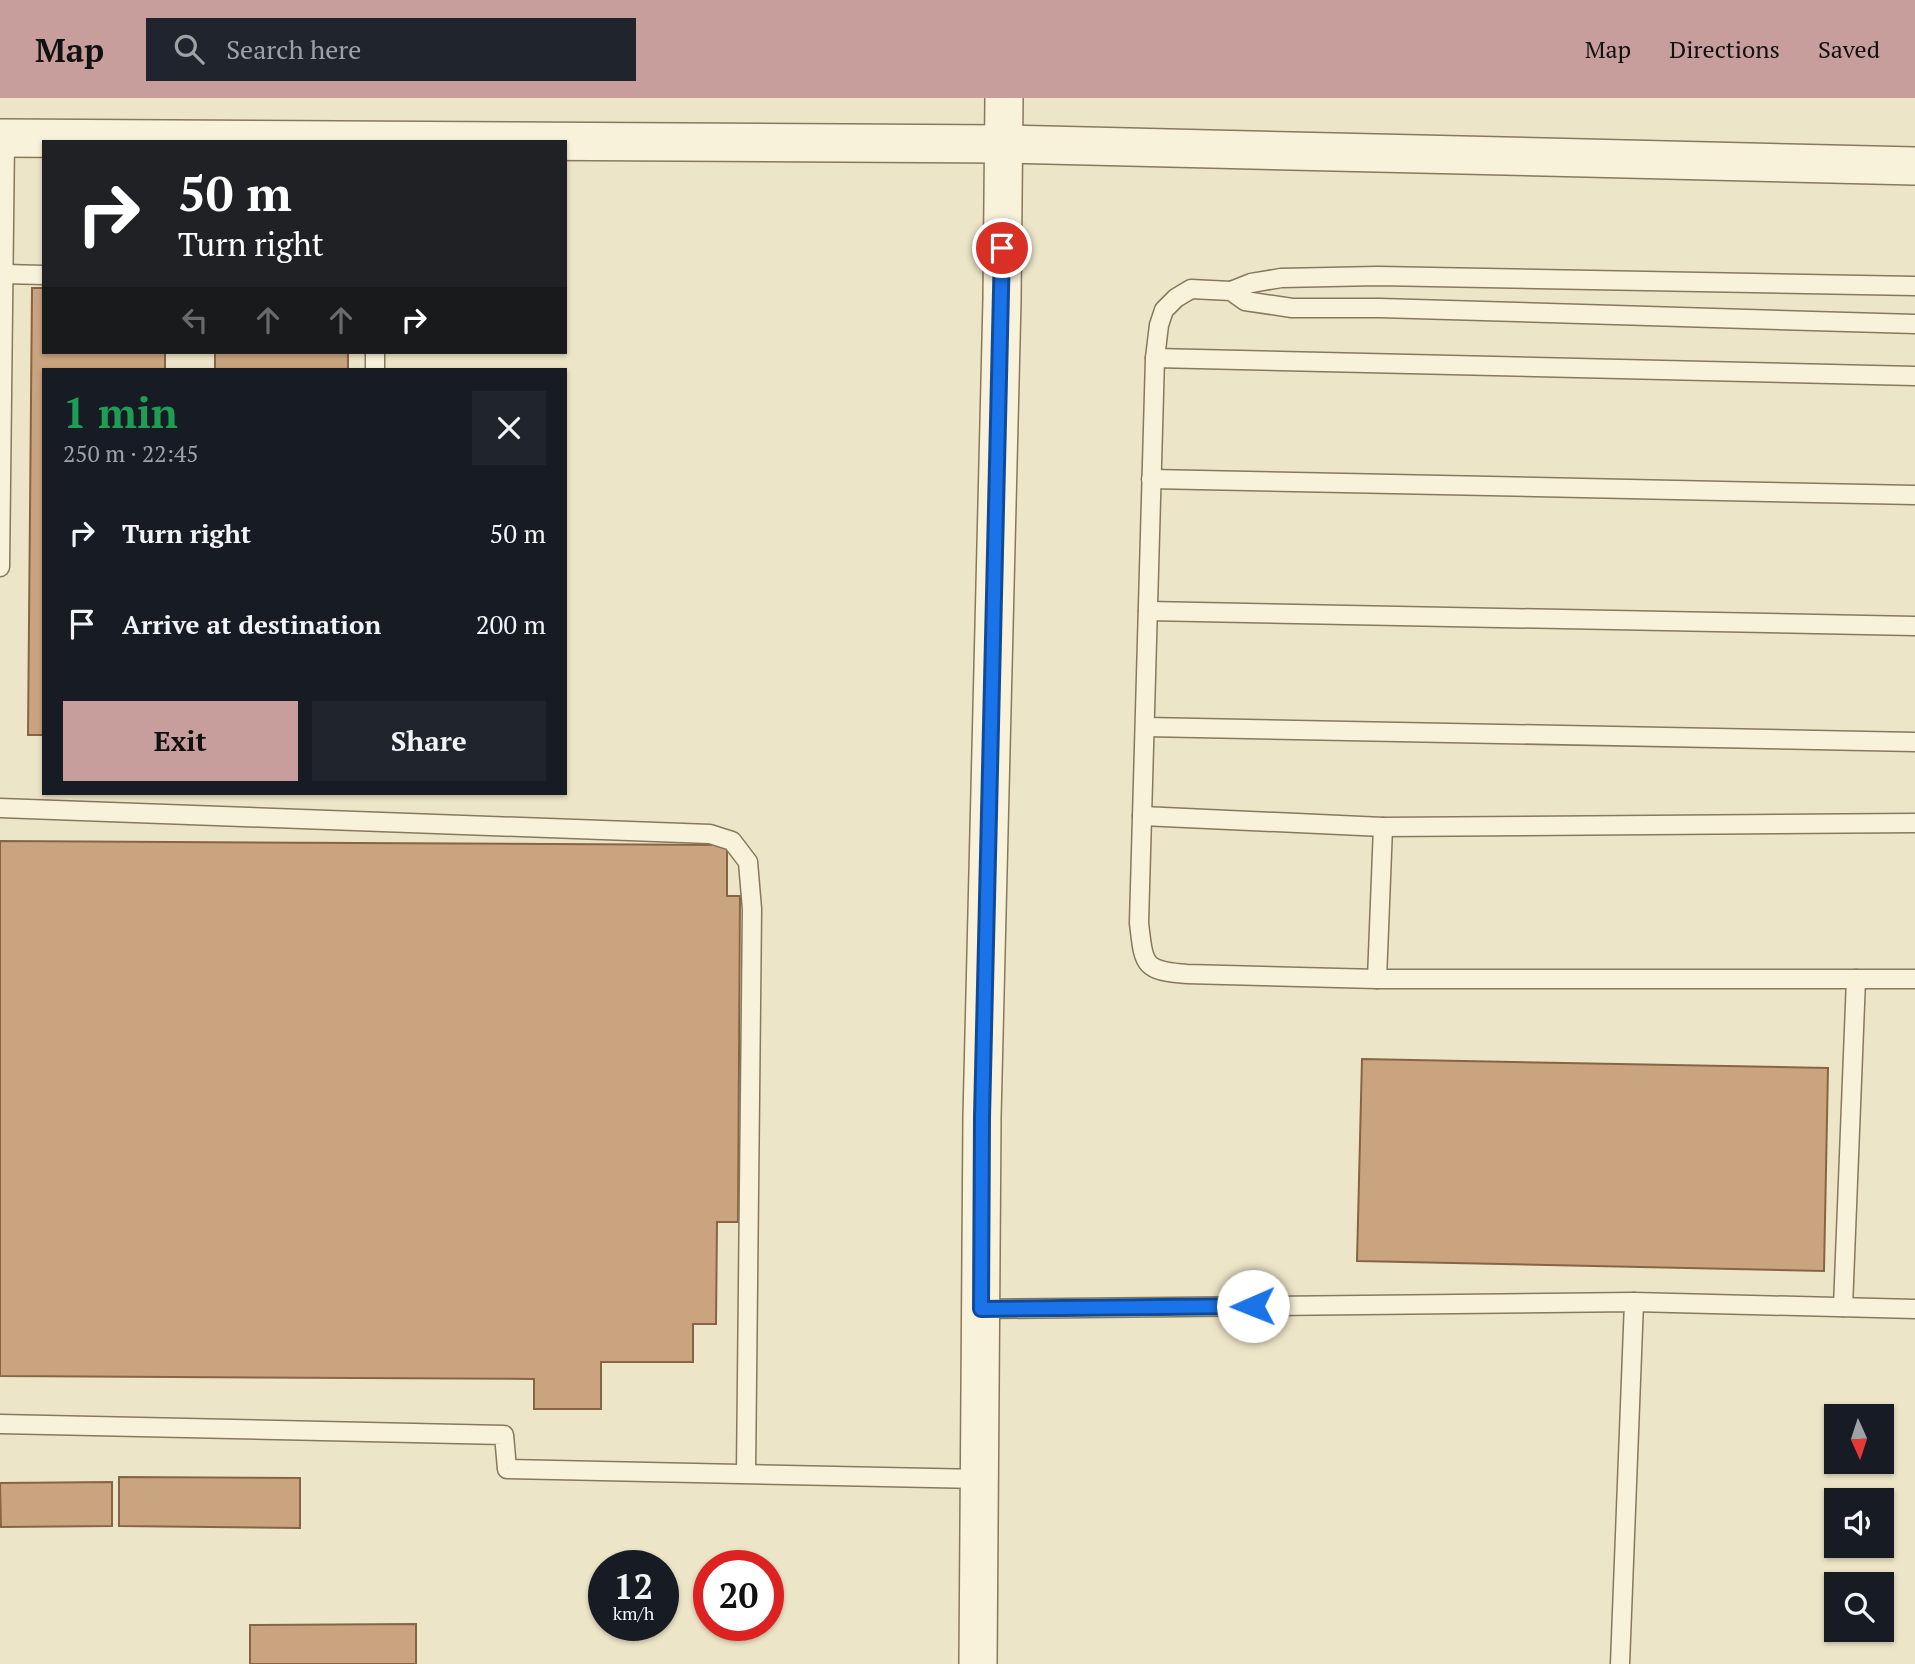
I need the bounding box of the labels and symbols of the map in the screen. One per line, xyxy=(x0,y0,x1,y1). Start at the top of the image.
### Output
pin xyxy=(972,218,1032,278)
position arrow xyxy=(1216,1269,1290,1343)
north arrow xyxy=(1824,1404,1894,1474)
speed limit sign: 20 xyxy=(693,1550,784,1641)

